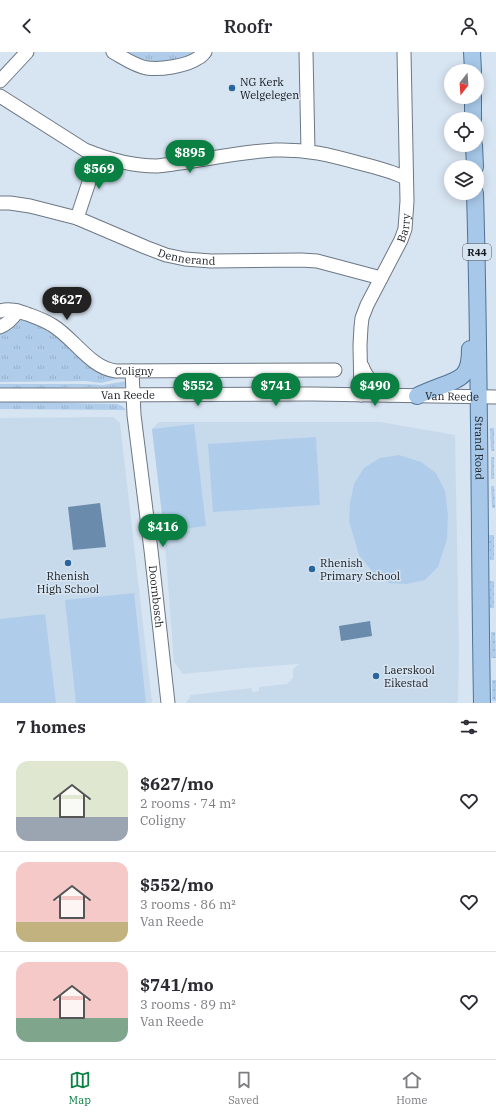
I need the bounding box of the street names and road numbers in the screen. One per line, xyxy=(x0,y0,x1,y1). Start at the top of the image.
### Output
street label: Barry xyxy=(394,213,413,244)
road number: R44 xyxy=(463,244,491,260)
street label: Dennerand xyxy=(156,246,216,268)
street label: Coligny xyxy=(115,364,154,378)
street label: Van Reede xyxy=(101,388,155,402)
street label: Van Reede xyxy=(425,389,479,404)
street label: Strand Road xyxy=(472,416,487,480)
street label: Doornbosch xyxy=(146,564,167,629)

